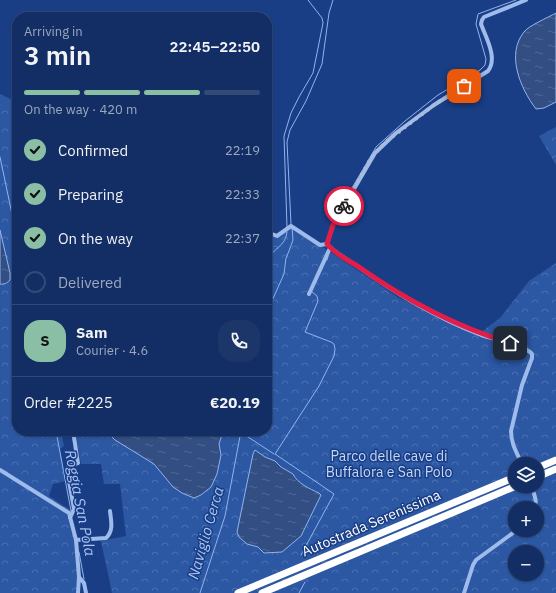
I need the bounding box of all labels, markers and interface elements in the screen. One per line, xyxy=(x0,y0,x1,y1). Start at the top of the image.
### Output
text: Arriving in xyxy=(24,23,83,40)
text: 22:45–22:50 xyxy=(170,37,260,56)
text: 3 min xyxy=(24,38,91,72)
pin xyxy=(447,69,481,103)
icon: bag xyxy=(453,75,475,97)
text: On the way · 420 m xyxy=(24,101,137,118)
icon: check xyxy=(24,139,46,161)
text: Confirmed xyxy=(58,141,128,160)
text: 22:19 xyxy=(225,142,260,159)
icon: check xyxy=(24,183,46,205)
text: Preparing xyxy=(58,185,123,204)
text: 22:33 xyxy=(225,186,260,203)
courier xyxy=(324,186,364,226)
icon: bike xyxy=(333,195,355,217)
icon: check xyxy=(24,227,46,249)
text: On the way xyxy=(58,229,133,248)
text: 22:37 xyxy=(225,230,260,247)
text: Delivered xyxy=(58,273,122,292)
button: phone xyxy=(218,320,260,362)
text: Sam xyxy=(76,323,107,342)
pin xyxy=(493,326,527,360)
text: S xyxy=(40,331,50,350)
icon: home xyxy=(499,332,521,354)
text: Courier · 4.6 xyxy=(76,342,148,359)
text: Order #2225 xyxy=(24,393,113,412)
text: €20.19 xyxy=(210,393,260,412)
park label: Parco delle cave di Buffalora e San Polo xyxy=(326,447,453,481)
water label: Roggia San Pola xyxy=(61,448,100,558)
map controls xyxy=(508,457,544,581)
button: layers xyxy=(508,457,544,493)
water label: Naviglio Cerca xyxy=(183,484,228,581)
street label: Autostrada Serenissima xyxy=(299,485,444,560)
button: + xyxy=(508,501,544,537)
button: − xyxy=(508,545,544,581)

